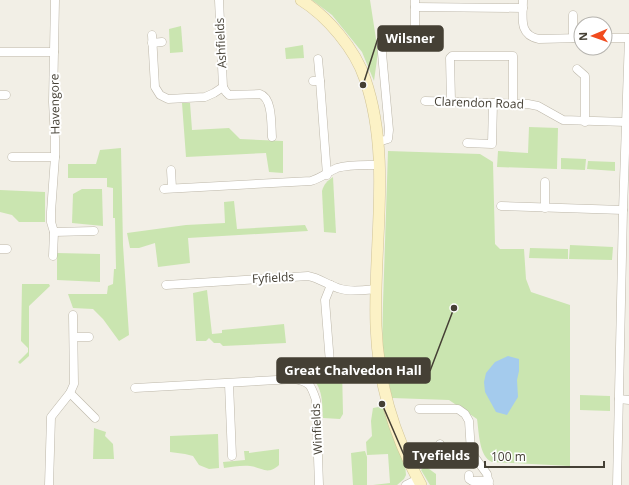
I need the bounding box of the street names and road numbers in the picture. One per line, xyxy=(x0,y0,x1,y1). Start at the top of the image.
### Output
street label: Ashfields xyxy=(211,17,230,69)
street label: Havengore xyxy=(45,73,64,135)
street label: Clarendon Road xyxy=(434,92,524,113)
street label: Fyfields xyxy=(252,268,295,287)
street label: Winfields xyxy=(307,403,326,455)

